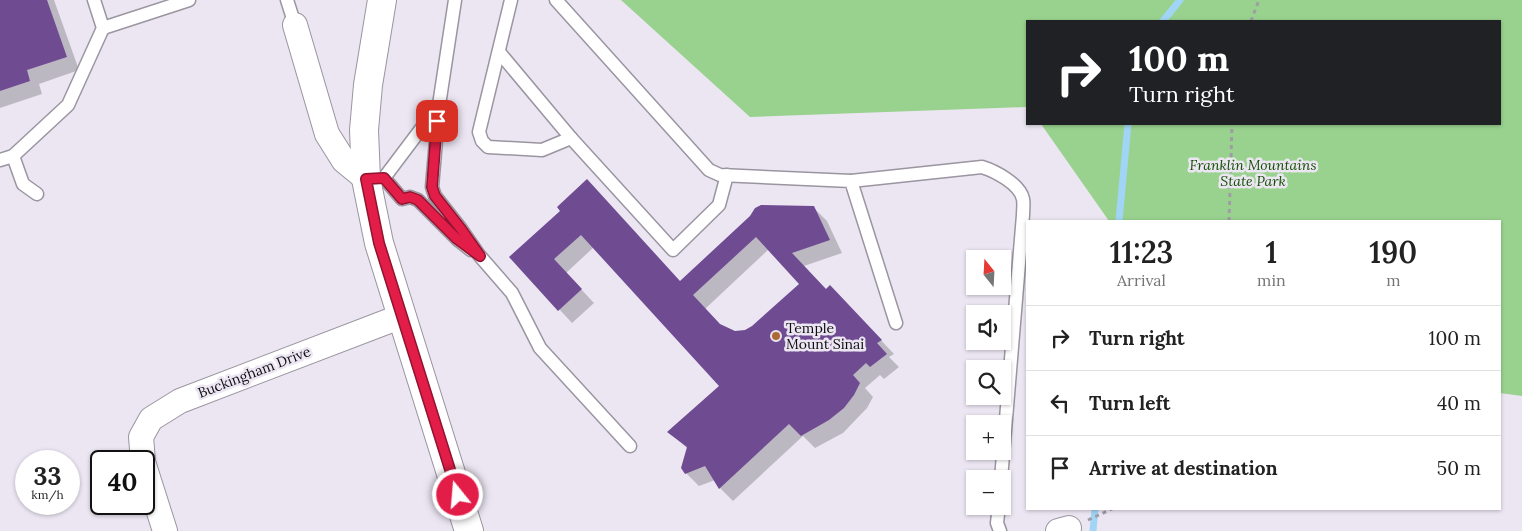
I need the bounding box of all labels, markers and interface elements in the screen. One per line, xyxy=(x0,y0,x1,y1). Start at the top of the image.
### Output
text: 100 m xyxy=(1129,36,1229,81)
icon: right xyxy=(1046,40,1111,105)
text: Turn right xyxy=(1129,80,1234,108)
pin xyxy=(416,100,458,142)
icon: arrive xyxy=(423,107,451,135)
park label: Franklin Mountains State Park xyxy=(1190,156,1316,190)
text: 11:23 xyxy=(1110,233,1173,271)
text: 1 xyxy=(1265,233,1277,271)
text: 190 xyxy=(1369,233,1417,271)
north arrow xyxy=(966,250,1011,295)
map controls xyxy=(966,250,1011,515)
text: Arrival xyxy=(1117,270,1166,290)
text: min xyxy=(1257,270,1286,290)
text: m xyxy=(1386,270,1400,290)
button: sound xyxy=(966,305,1011,350)
place label: Temple Mount Sinai xyxy=(786,319,864,353)
icon: right xyxy=(1046,324,1074,352)
text: Turn right xyxy=(1089,326,1185,350)
text: 100 m xyxy=(1429,326,1481,350)
marker: Temple Mount Sinai xyxy=(770,330,782,342)
street label: Buckingham Drive xyxy=(195,342,313,402)
button: search xyxy=(966,360,1011,405)
icon: left xyxy=(1046,389,1074,417)
text: Turn left xyxy=(1089,391,1170,415)
text: 40 m xyxy=(1437,391,1481,415)
button: + xyxy=(966,415,1011,460)
speed limit sign: 40 xyxy=(90,450,155,515)
icon: arrive xyxy=(1046,454,1074,482)
text: Arrive at destination xyxy=(1089,456,1278,480)
text: 50 m xyxy=(1437,456,1481,480)
text: 33 xyxy=(33,460,62,492)
position arrow xyxy=(431,468,483,520)
button: − xyxy=(966,470,1011,515)
text: km/h xyxy=(31,487,64,502)

